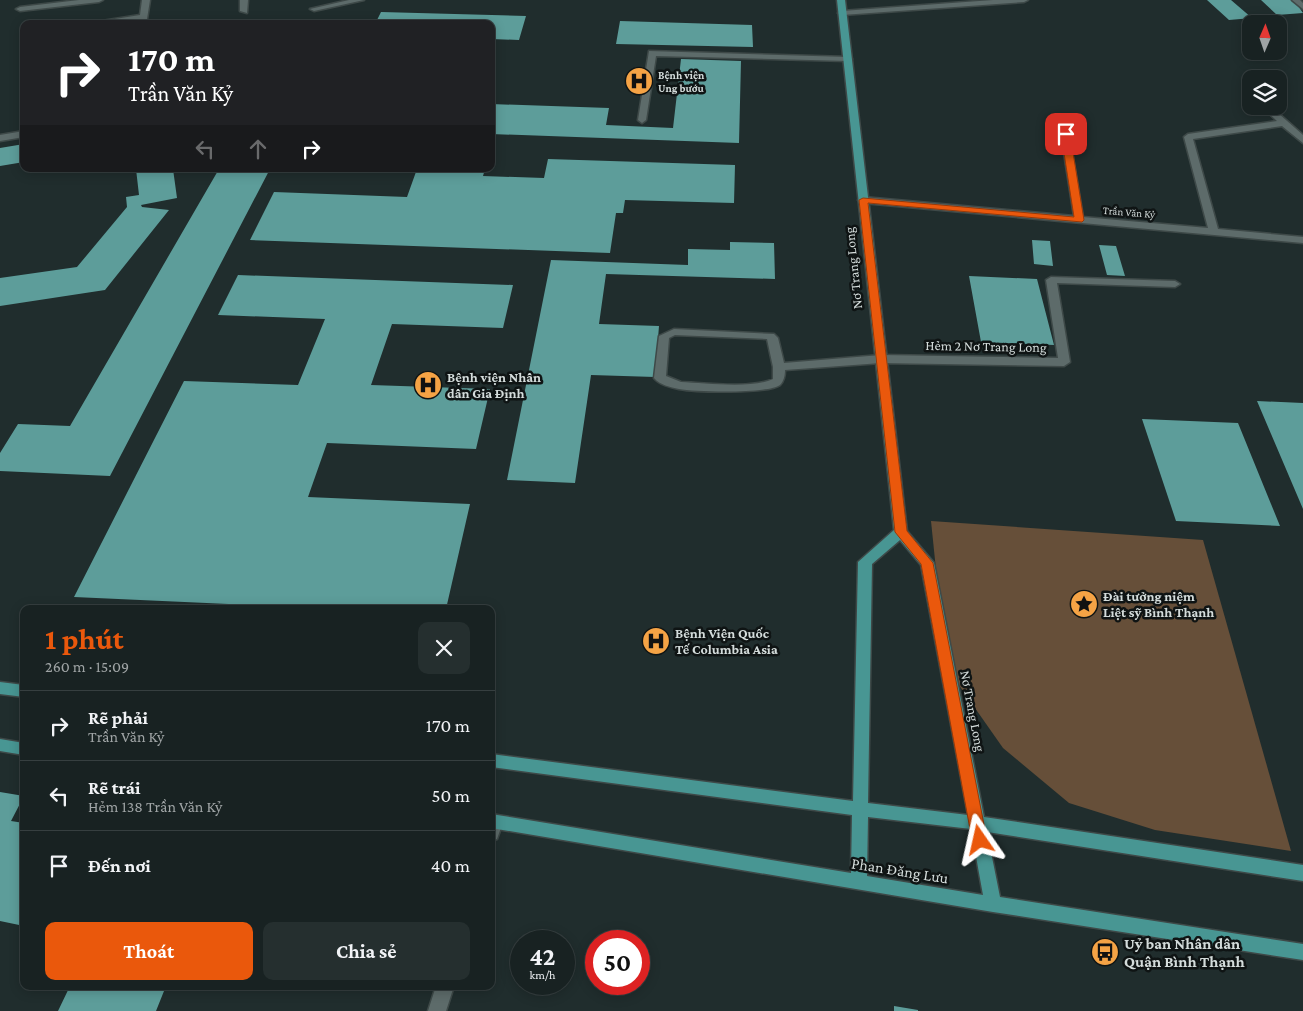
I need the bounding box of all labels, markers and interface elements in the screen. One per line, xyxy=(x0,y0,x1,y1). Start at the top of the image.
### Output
north arrow xyxy=(1242,15,1288,60)
map controls xyxy=(1242,15,1287,115)
icon: right xyxy=(45,40,110,105)
text: 170 m xyxy=(128,40,215,79)
hospital icon: Bệnh viện Ung bướu xyxy=(624,66,654,96)
place label: Bệnh viện Ung bướu xyxy=(658,69,705,94)
button: layers xyxy=(1242,70,1287,115)
text: Trần Văn Kỷ xyxy=(128,81,233,106)
pin xyxy=(1045,113,1087,155)
icon: arrive xyxy=(1052,120,1080,148)
icon: left xyxy=(191,135,219,163)
icon: ahead xyxy=(244,135,272,163)
icon: right xyxy=(297,135,325,163)
street label: Trần Văn Kỷ xyxy=(1102,204,1157,221)
street label: Nơ Trang Long xyxy=(841,226,865,310)
street label: Hẻm 2 Nơ Trang Long xyxy=(925,337,1047,355)
place label: Bệnh viện Nhân dân Gia Định xyxy=(447,369,541,401)
hospital icon: Bệnh viện Nhân dân Gia Định xyxy=(413,370,443,400)
place label: Đài tưởng niệm Liệt sỹ Bình Thạnh xyxy=(1103,588,1214,620)
place icon: Đài tưởng niệm Liệt sỹ Bình Thạnh xyxy=(1069,589,1099,619)
text: 1 phút xyxy=(45,622,124,655)
button: close xyxy=(418,622,470,674)
place label: Bệnh Viện Quốc Tế Columbia Asia xyxy=(675,625,778,657)
hospital icon: Bệnh Viện Quốc Tế Columbia Asia xyxy=(641,626,671,656)
text: 260 m · 15:09 xyxy=(45,658,129,675)
street label: Nơ Trang Long xyxy=(957,669,989,753)
text: Rẽ phải xyxy=(88,707,148,728)
icon: right xyxy=(45,712,73,740)
text: 170 m xyxy=(426,715,470,736)
text: Trần Văn Kỷ xyxy=(88,728,164,745)
text: Rẽ trái xyxy=(88,777,141,798)
icon: left xyxy=(45,782,73,810)
text: 50 m xyxy=(431,785,470,806)
text: Hẻm 138 Trần Văn Kỷ xyxy=(88,798,222,815)
position arrow xyxy=(953,813,1005,865)
icon: arrive xyxy=(45,852,73,880)
street label: Phan Đăng Lưu xyxy=(850,854,950,888)
text: Đến nơi xyxy=(88,855,151,876)
text: 40 m xyxy=(431,855,470,876)
button: Thoát xyxy=(45,922,253,980)
button: Chia sẻ xyxy=(263,922,470,980)
speed limit sign: 50 xyxy=(585,930,650,995)
place label: Uỷ ban Nhân dân Quận Bình Thạnh xyxy=(1124,935,1245,970)
bus stop icon: Uỷ ban Nhân dân Quận Bình Thạnh xyxy=(1090,937,1120,967)
text: 42 xyxy=(530,943,555,970)
text: km/h xyxy=(530,968,555,982)

